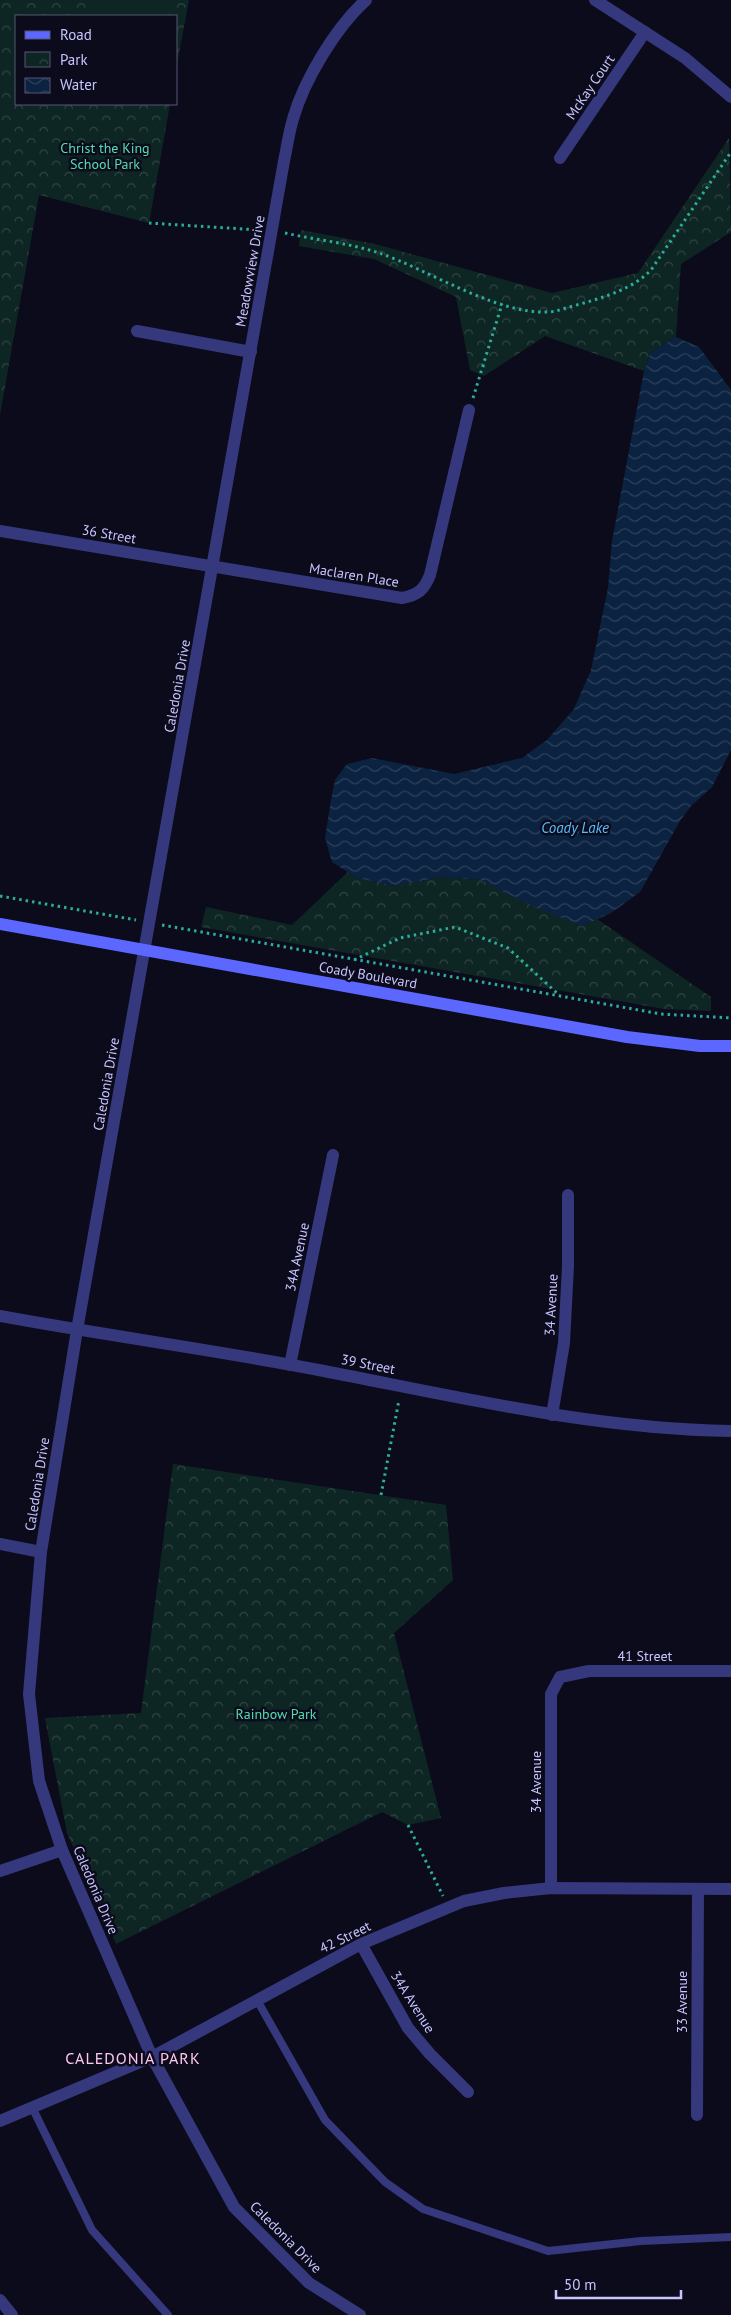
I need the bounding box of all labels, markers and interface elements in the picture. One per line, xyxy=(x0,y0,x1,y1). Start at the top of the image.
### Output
legend xyxy=(15,15,178,105)
text: Road xyxy=(60,25,92,44)
text: Park xyxy=(60,50,88,69)
street label: McKay Court xyxy=(562,51,618,123)
text: Water xyxy=(60,75,97,94)
park label: Christ the King School Park xyxy=(60,139,150,173)
street label: Meadowview Drive xyxy=(231,214,269,328)
street label: 36 Street xyxy=(80,520,138,548)
street label: Maclaren Place xyxy=(308,559,400,591)
street label: Caledonia Drive xyxy=(160,638,194,734)
water label: Coady Lake xyxy=(541,818,609,837)
street label: Coady Boulevard xyxy=(318,958,418,992)
street label: Caledonia Drive xyxy=(89,1036,123,1132)
street label: 34A Avenue xyxy=(281,1221,313,1293)
street label: 34 Avenue xyxy=(540,1273,562,1337)
street label: 39 Street xyxy=(339,1350,397,1378)
street label: Caledonia Drive xyxy=(21,1436,53,1532)
street label: 41 Street xyxy=(618,1647,673,1665)
park label: Rainbow Park xyxy=(236,1705,317,1723)
street label: 34 Avenue xyxy=(527,1751,545,1813)
street label: Caledonia Drive xyxy=(69,1843,123,1937)
street label: 42 Street xyxy=(316,1917,374,1957)
street label: 34A Avenue xyxy=(387,1968,439,2036)
street label: 33 Avenue xyxy=(673,1971,691,2033)
district label: CALEDONIA PARK xyxy=(65,2048,201,2068)
street label: Caledonia Drive xyxy=(246,2197,326,2277)
scale bar xyxy=(556,2268,681,2300)
text: 50 m xyxy=(564,2275,597,2294)

